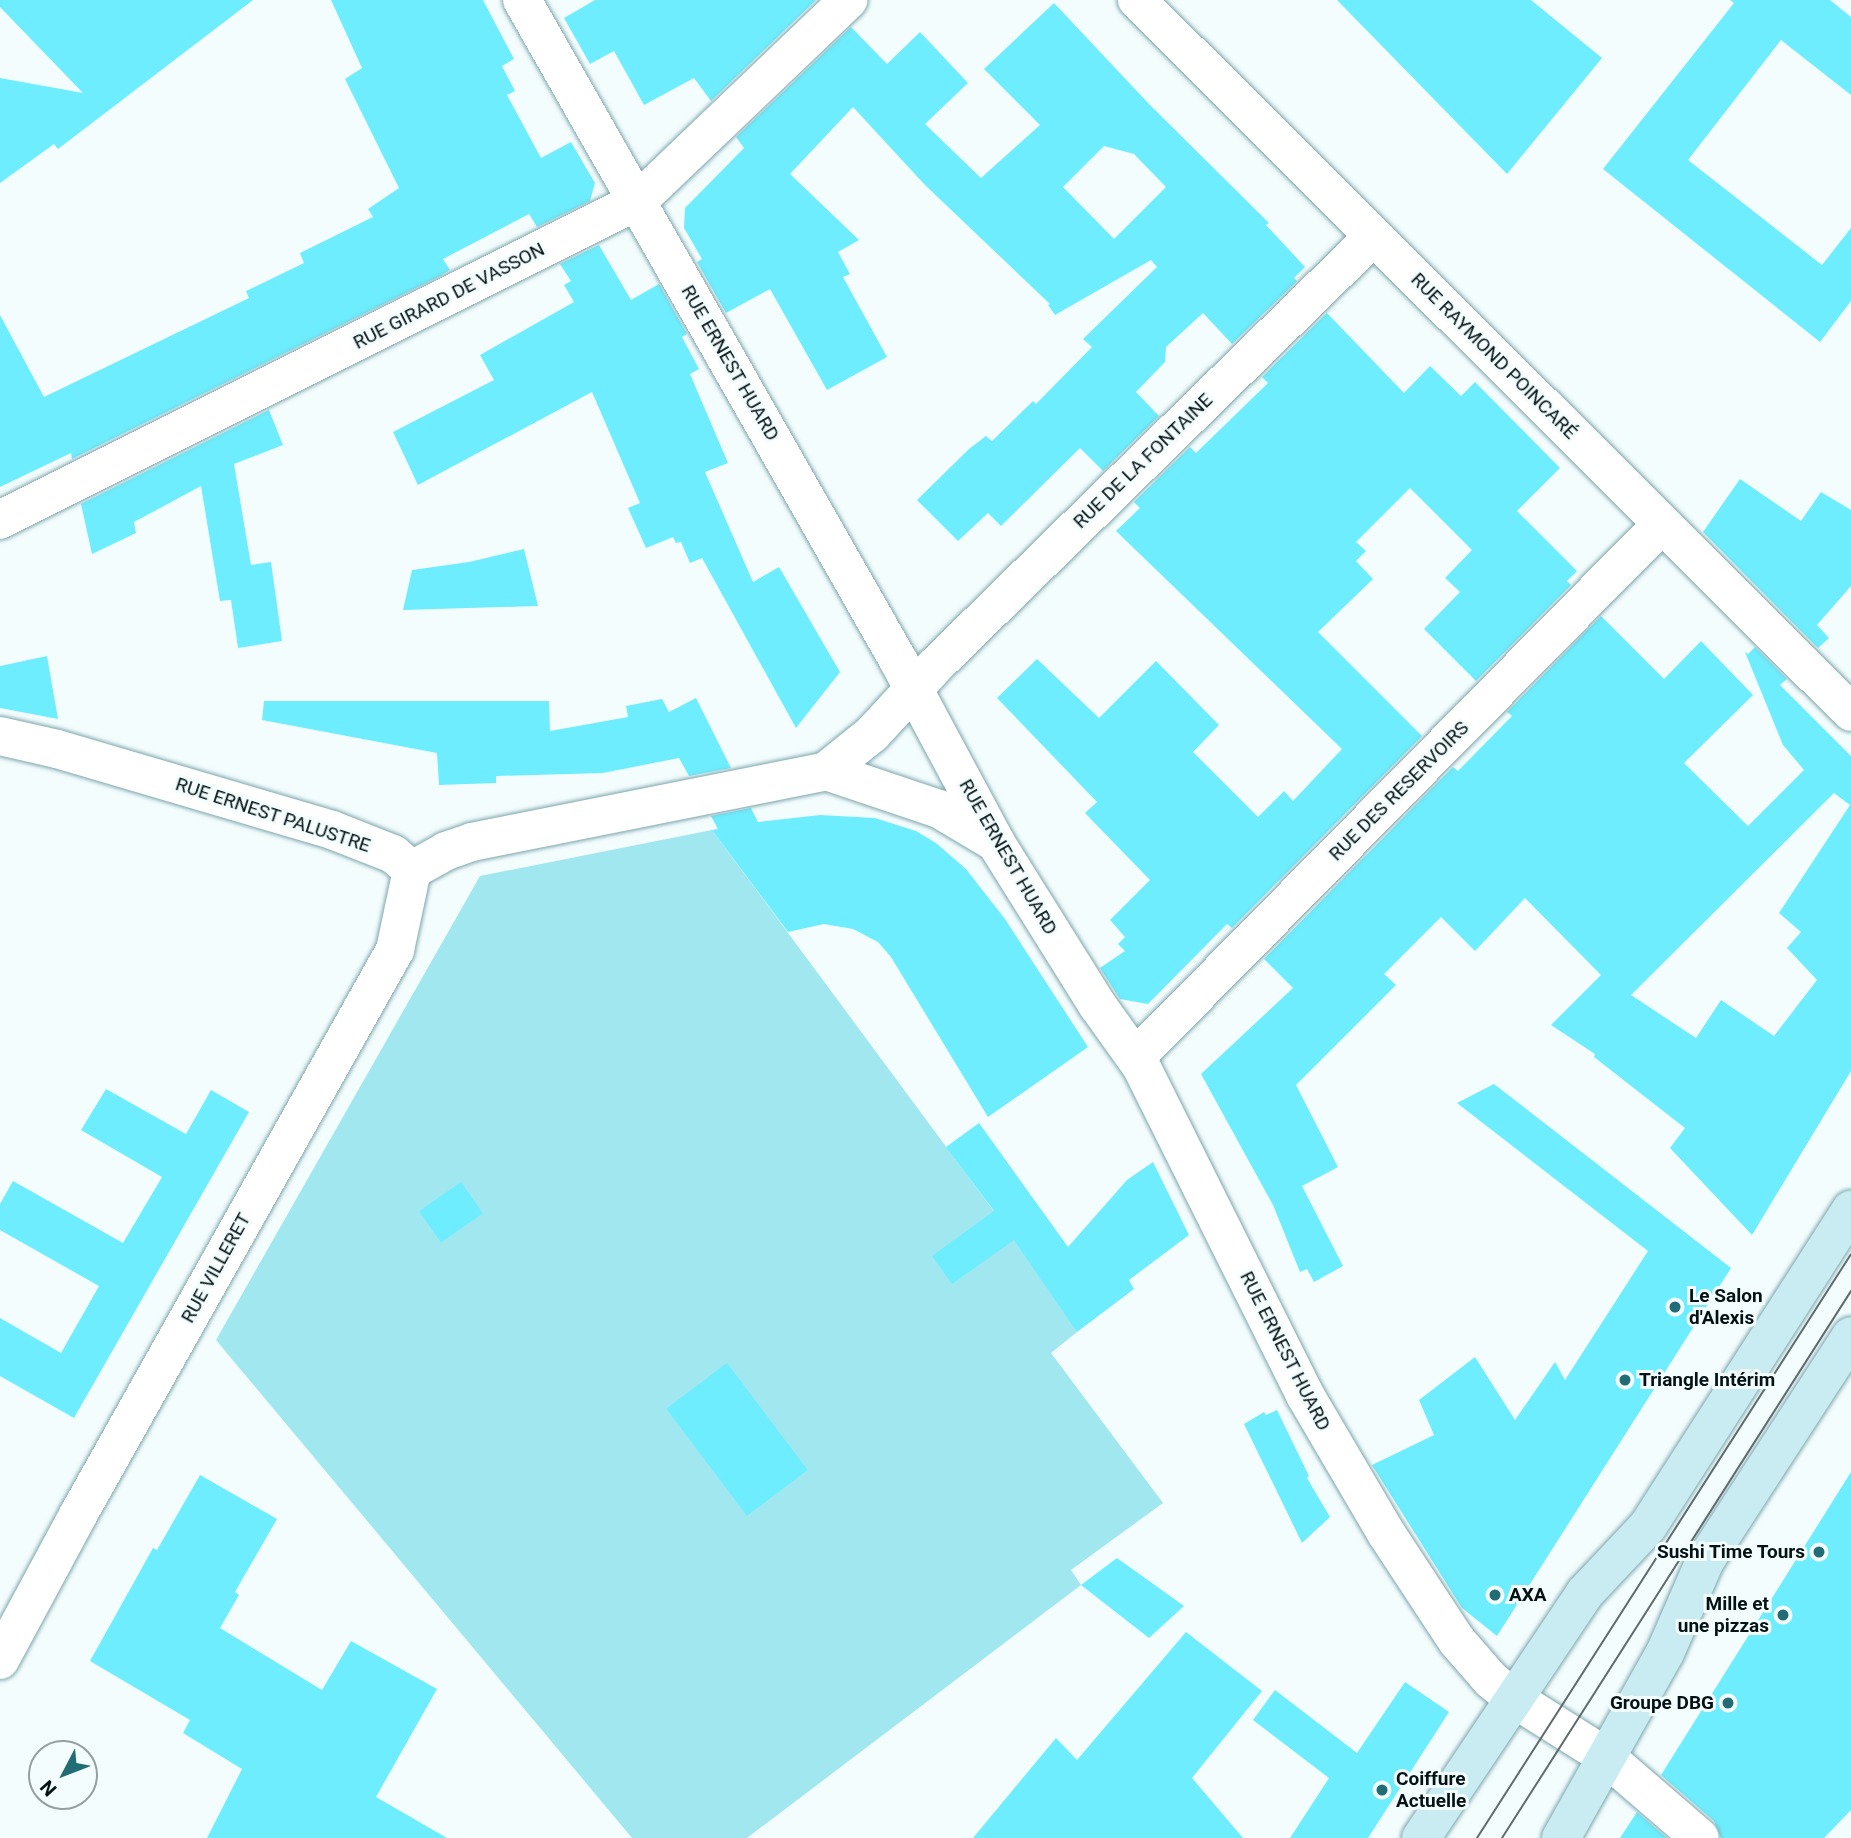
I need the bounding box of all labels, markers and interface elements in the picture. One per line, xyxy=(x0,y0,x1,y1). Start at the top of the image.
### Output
street label: RUE GIRARD DE VASSON xyxy=(350,238,548,354)
street label: RUE RAYMOND POINCARÉ xyxy=(1406,268,1582,444)
street label: RUE ERNEST HUARD xyxy=(676,281,784,445)
street label: RUE DE LA FONTAINE xyxy=(1069,389,1217,533)
street label: RUE DES RESERVOIRS xyxy=(1324,716,1474,866)
street label: RUE ERNEST PALUSTRE xyxy=(172,773,374,857)
street label: RUE ERNEST HUARD xyxy=(954,775,1062,939)
street label: RUE VILLERET xyxy=(176,1209,256,1327)
street label: RUE ERNEST HUARD xyxy=(1235,1267,1335,1435)
place label: Le Salon d'Alexis xyxy=(1689,1285,1763,1329)
marker: Le Salon d'Alexis xyxy=(1667,1299,1683,1315)
place label: Triangle Intérim xyxy=(1639,1369,1775,1391)
marker: Triangle Intérim xyxy=(1617,1372,1633,1388)
place label: Sushi Time Tours xyxy=(1656,1541,1805,1563)
marker: Sushi Time Tours xyxy=(1811,1544,1827,1560)
place label: AXA xyxy=(1509,1584,1547,1606)
marker: AXA xyxy=(1487,1587,1503,1603)
place label: Mille et une pizzas xyxy=(1678,1593,1769,1637)
marker: Mille et une pizzas xyxy=(1775,1607,1791,1623)
place label: Groupe DBG xyxy=(1610,1692,1714,1714)
marker: Groupe DBG xyxy=(1720,1695,1736,1711)
north arrow xyxy=(28,1740,98,1810)
place label: Coiffure Actuelle xyxy=(1396,1768,1466,1812)
text: N xyxy=(35,1775,62,1801)
marker: Coiffure Actuelle xyxy=(1374,1782,1390,1798)

